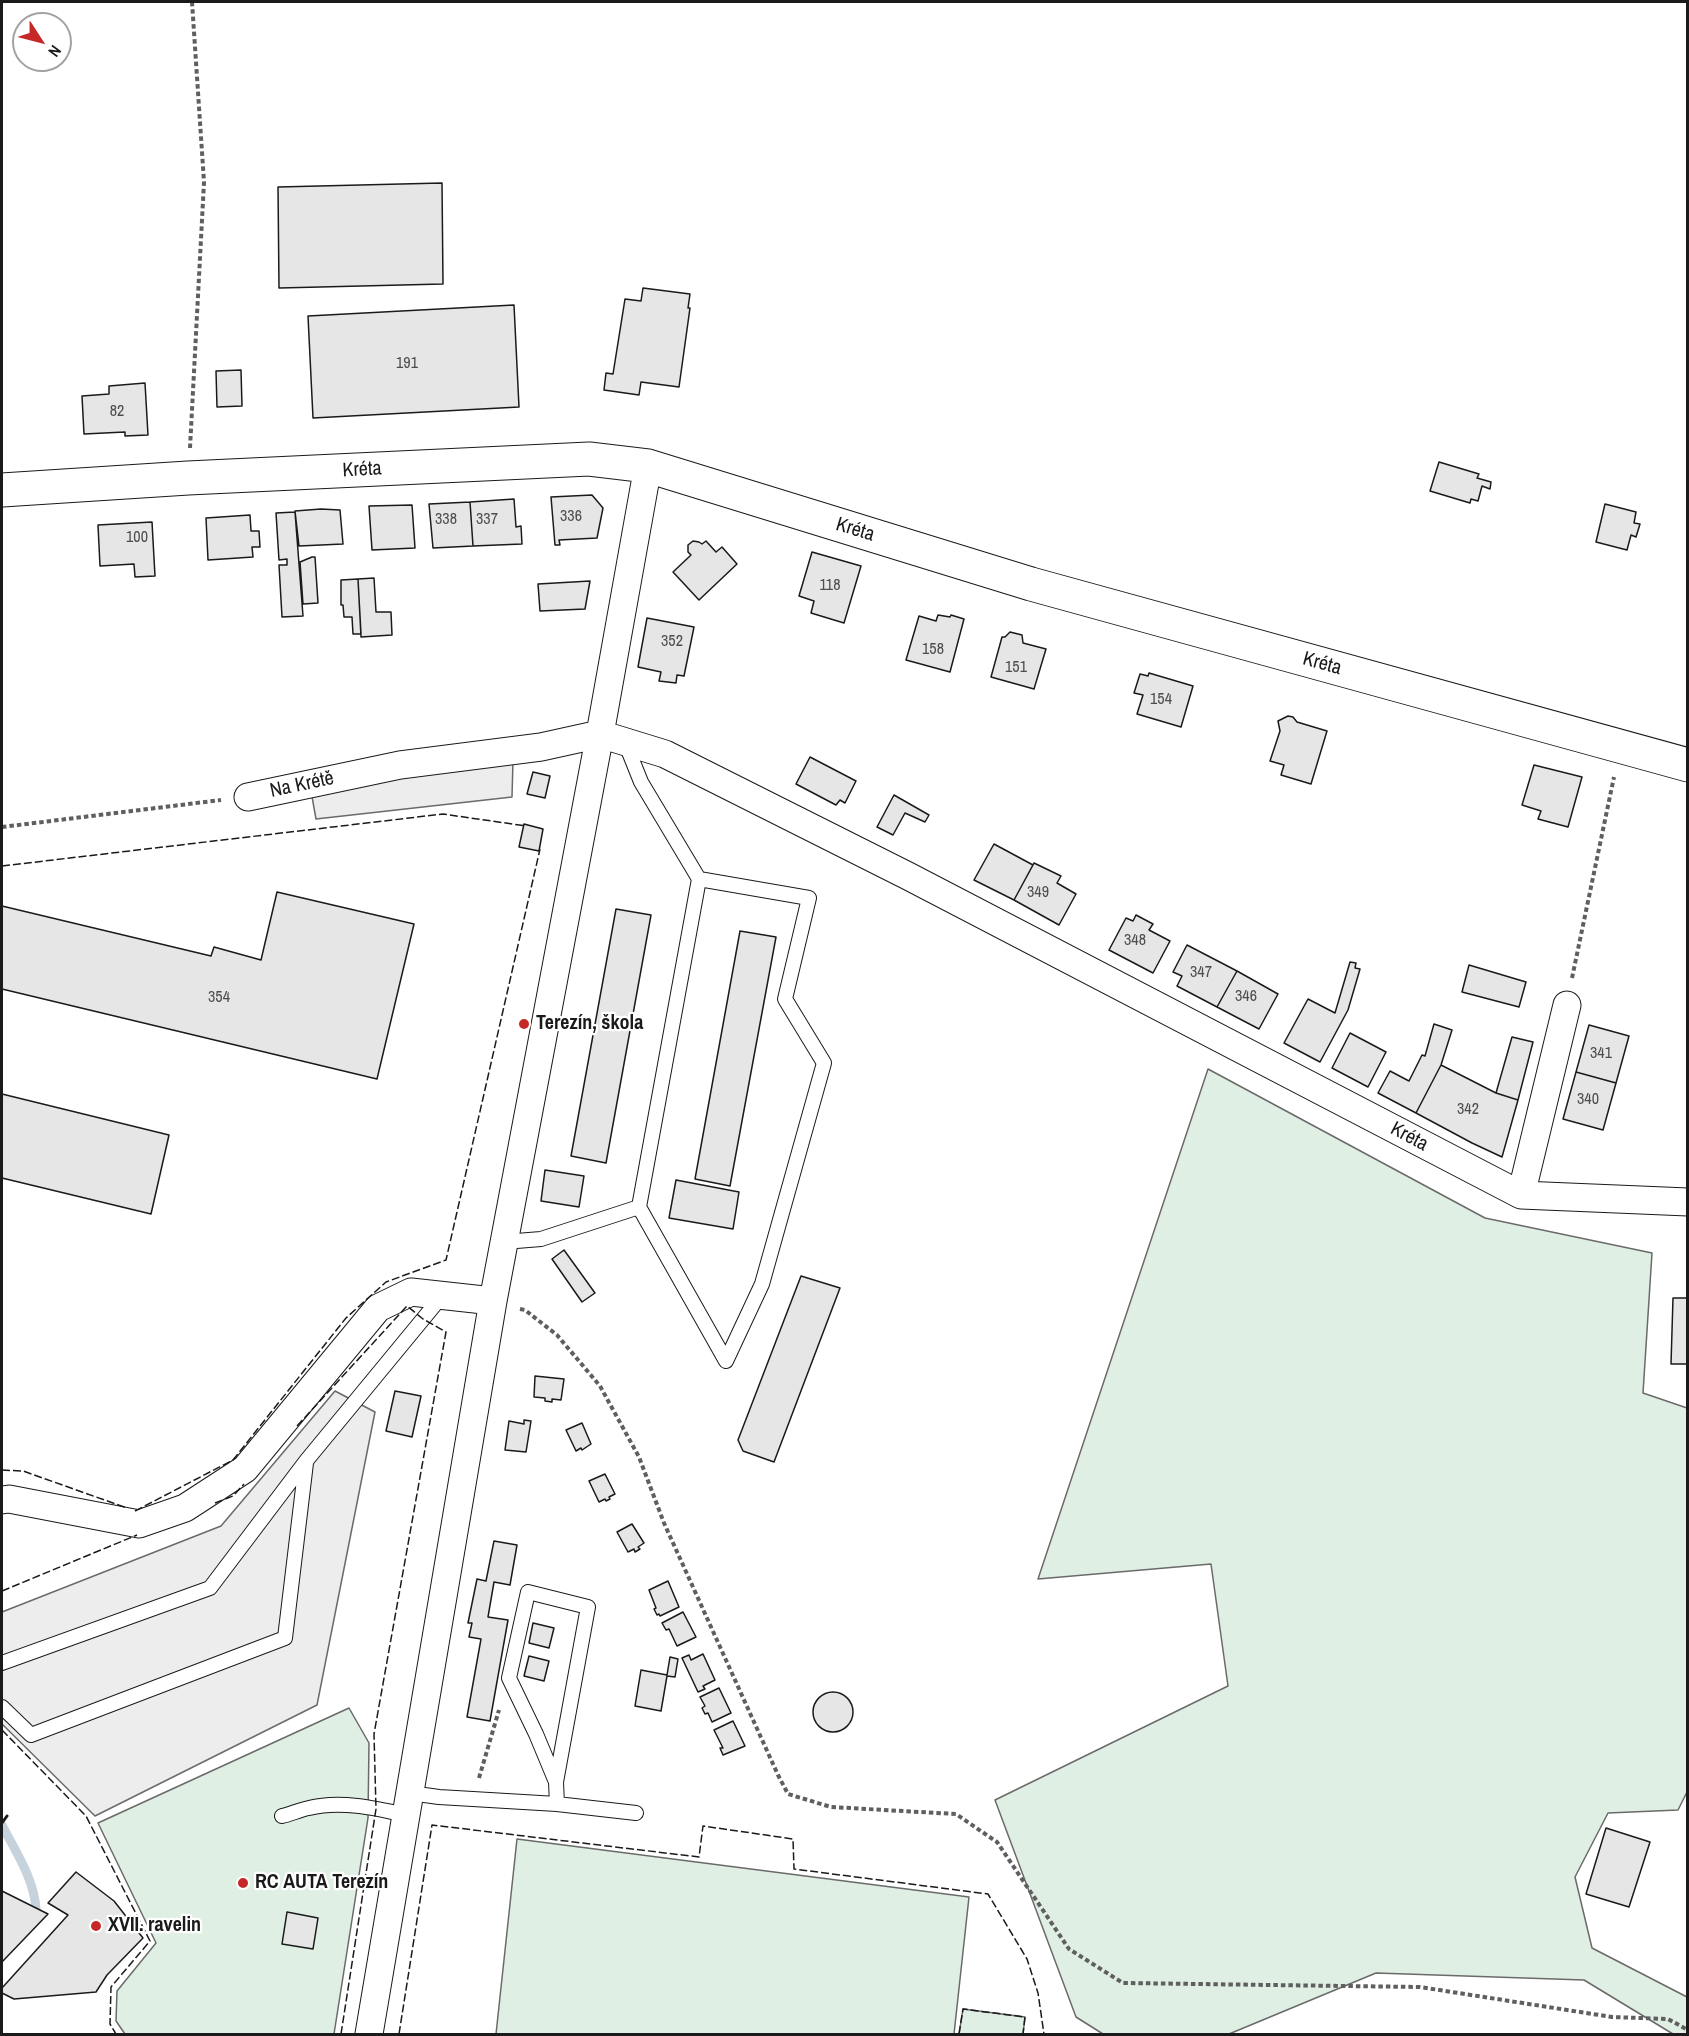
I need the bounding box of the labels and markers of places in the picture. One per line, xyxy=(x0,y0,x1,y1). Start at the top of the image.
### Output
place label: Terezín, škola xyxy=(536,1012,643,1036)
marker: Terezín, škola xyxy=(517,1017,531,1031)
place label: RC AUTA Terezín xyxy=(255,1871,388,1895)
marker: RC AUTA Terezín xyxy=(236,1876,250,1890)
place label: XVII. ravelin xyxy=(108,1914,201,1938)
marker: XVII. ravelin xyxy=(89,1919,103,1933)

